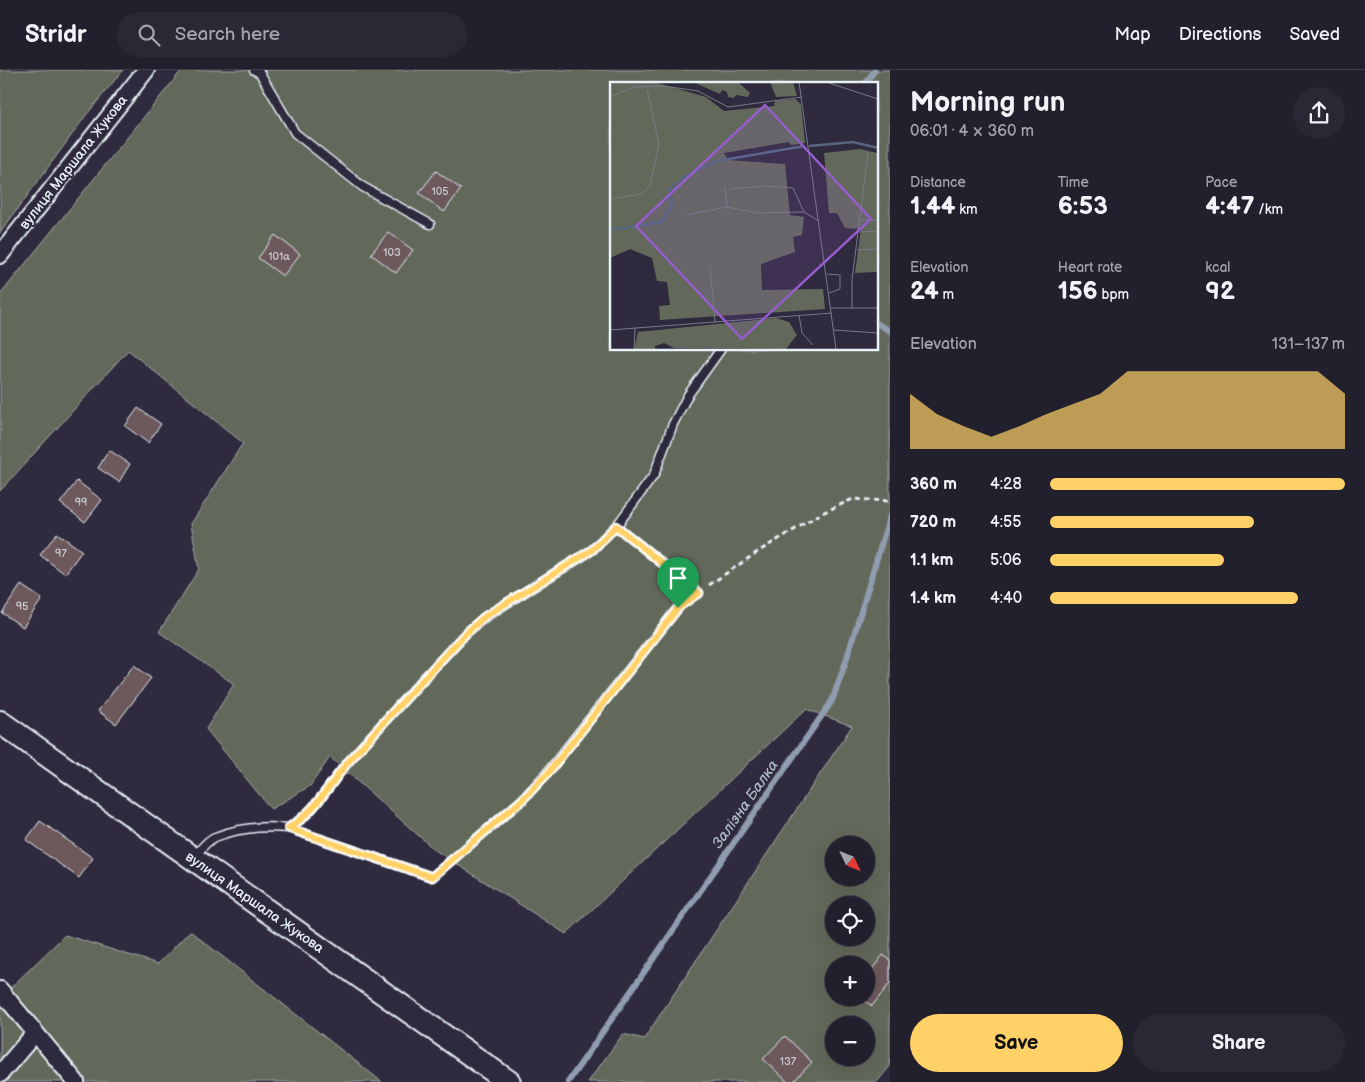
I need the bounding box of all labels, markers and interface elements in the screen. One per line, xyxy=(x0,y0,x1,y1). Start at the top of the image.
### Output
search box xyxy=(117,12,467,57)
text: Stridr xyxy=(25,20,87,49)
icon: search xyxy=(135,21,163,49)
text: Search here xyxy=(175,23,280,46)
text: Map xyxy=(1115,24,1151,45)
text: Directions xyxy=(1179,24,1261,45)
text: Saved xyxy=(1289,24,1340,45)
inset map xyxy=(610,82,878,350)
text: Morning run xyxy=(910,86,1065,119)
button: share xyxy=(1293,87,1345,139)
street label: вулиця Маршала Жукова xyxy=(16,91,131,233)
text: 06:01 · 4 × 360 m xyxy=(910,122,1034,141)
text: Distance xyxy=(910,174,966,191)
text: Time xyxy=(1058,174,1089,191)
text: Pace xyxy=(1205,174,1237,191)
house number: 105 xyxy=(431,185,449,198)
text: 1.44 xyxy=(910,191,955,222)
text: 6:53 xyxy=(1058,191,1108,222)
text: 4:47 xyxy=(1205,191,1255,222)
text: km xyxy=(955,201,978,218)
text: /km xyxy=(1255,201,1283,218)
house number: 103 xyxy=(383,246,401,259)
house number: 101а xyxy=(268,250,290,263)
text: Elevation xyxy=(910,259,968,276)
text: Heart rate xyxy=(1058,259,1122,276)
text: kcal xyxy=(1205,259,1230,276)
text: 24 xyxy=(910,276,939,307)
text: 156 xyxy=(1058,276,1098,307)
text: 92 xyxy=(1205,276,1235,307)
text: m xyxy=(939,286,954,303)
text: bpm xyxy=(1098,286,1129,303)
text: Elevation xyxy=(910,335,977,354)
text: 131–137 m xyxy=(1272,335,1345,354)
text: 360 m xyxy=(910,475,957,494)
text: 4:28 xyxy=(990,475,1022,494)
house number: 99 xyxy=(75,496,87,509)
text: 720 m xyxy=(910,513,956,532)
text: 4:55 xyxy=(990,513,1021,532)
house number: 97 xyxy=(55,547,67,560)
text: 1.1 km xyxy=(910,551,953,570)
text: 5:06 xyxy=(990,551,1022,570)
pin xyxy=(657,557,699,608)
icon: arrive xyxy=(664,564,692,592)
text: 1.4 km xyxy=(910,589,956,608)
text: 4:40 xyxy=(990,589,1022,608)
house number: 95 xyxy=(16,600,28,613)
water label: Залізна Балка xyxy=(708,756,783,852)
north arrow xyxy=(825,836,875,886)
map controls xyxy=(825,836,875,1066)
street label: вулиця Маршала Жукова xyxy=(182,848,328,957)
button: locate xyxy=(825,896,875,946)
button: + xyxy=(825,956,875,1006)
button: Save xyxy=(910,1014,1123,1072)
button: Share xyxy=(1133,1014,1345,1072)
button: − xyxy=(825,1016,875,1066)
house number: 137 xyxy=(780,1055,797,1068)

